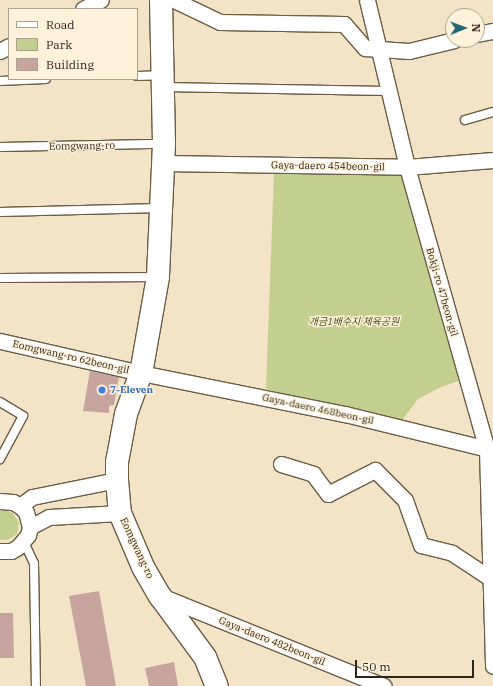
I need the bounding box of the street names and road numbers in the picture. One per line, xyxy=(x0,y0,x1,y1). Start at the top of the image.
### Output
street label: Eomgwang-ro xyxy=(49,139,115,153)
street label: Gaya-daero 454beon-gil xyxy=(271,159,385,173)
street label: Bokji-ro 47beon-gil xyxy=(424,246,460,338)
street label: Eomgwang-ro 62beon-gil xyxy=(12,338,130,376)
street label: Gaya-daero 468beon-gil xyxy=(261,391,375,427)
street label: Eomgwang-ro xyxy=(118,516,156,580)
street label: Gaya-daero 482beon-gil xyxy=(217,614,327,668)

